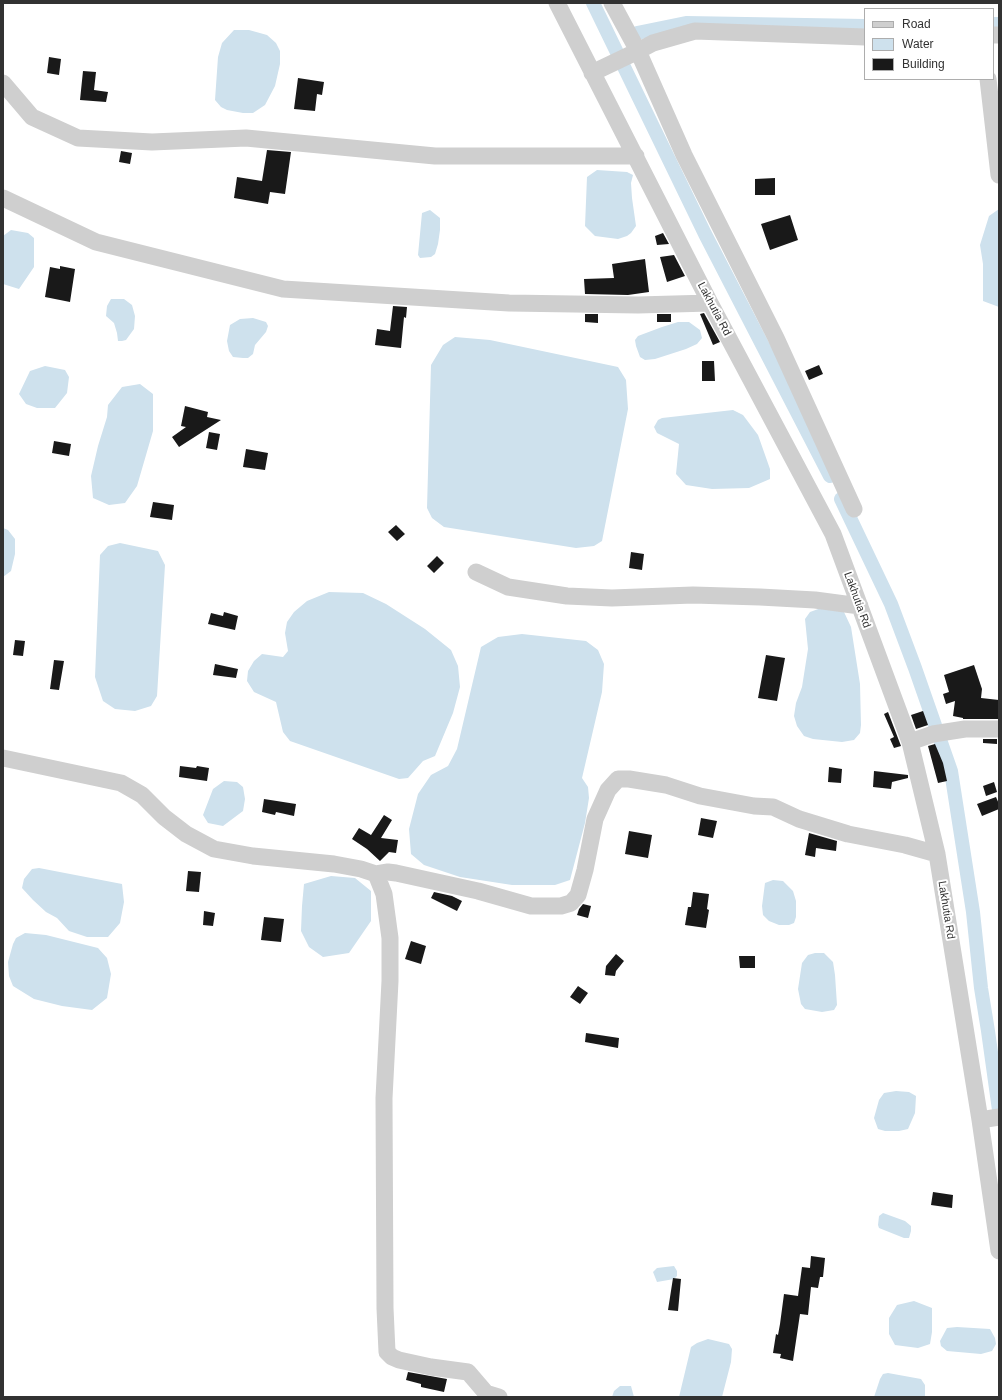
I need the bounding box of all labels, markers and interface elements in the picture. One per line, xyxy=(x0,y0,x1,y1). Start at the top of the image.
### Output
legend xyxy=(864,8,994,80)
text: Road xyxy=(902,17,931,31)
text: Water xyxy=(902,37,934,51)
text: Building xyxy=(902,57,945,71)
street label: Lakhutia Rd xyxy=(694,280,734,338)
street label: Lakhutia Rd xyxy=(841,570,873,630)
street label: Lakhutia Rd xyxy=(935,880,957,940)

